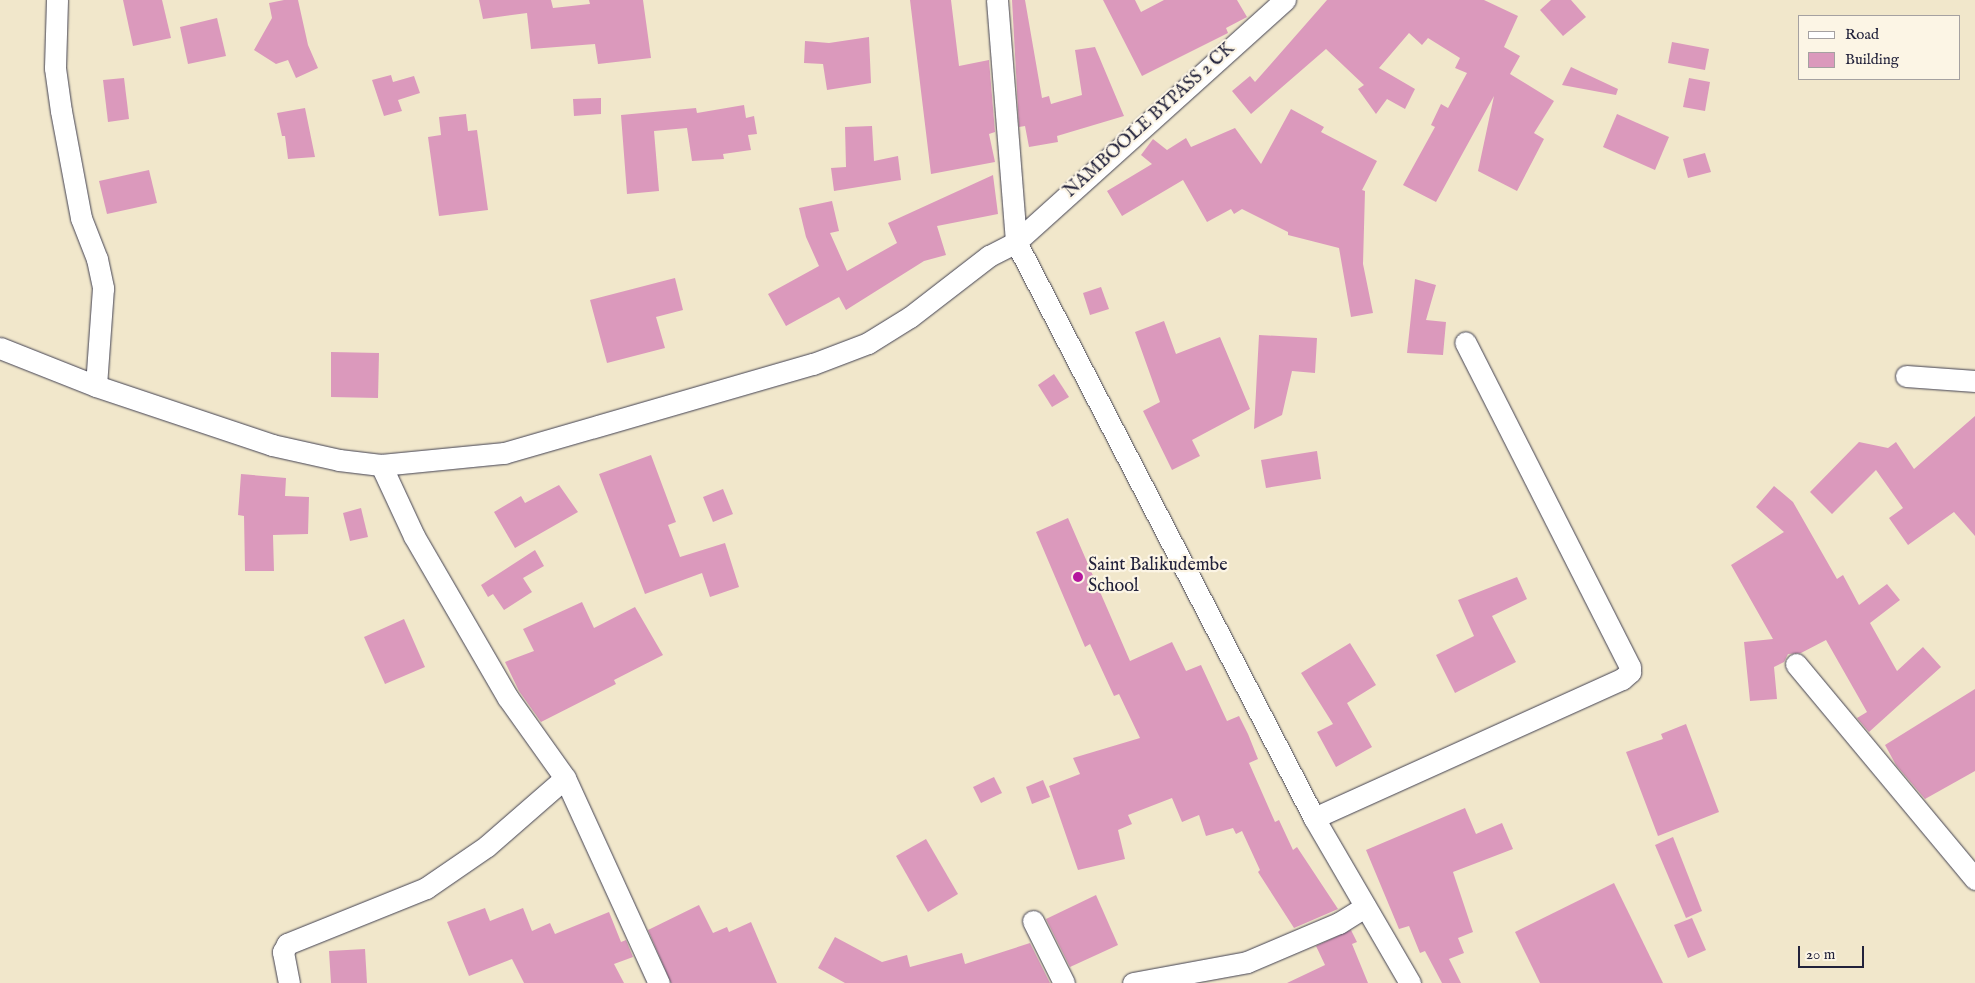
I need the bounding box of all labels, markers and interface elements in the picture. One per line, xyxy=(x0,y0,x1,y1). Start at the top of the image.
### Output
legend xyxy=(1798,15,1960,80)
text: Road xyxy=(1845,25,1879,44)
street label: NAMBOOLE BYPASS 2 CK xyxy=(1060,39,1240,203)
text: Building xyxy=(1845,50,1899,69)
place label: Saint Balikudembe School xyxy=(1088,556,1227,598)
marker: Saint Balikudembe School xyxy=(1072,571,1084,583)
scale bar xyxy=(1800,936,1866,968)
text: 20 m xyxy=(1806,945,1835,964)

